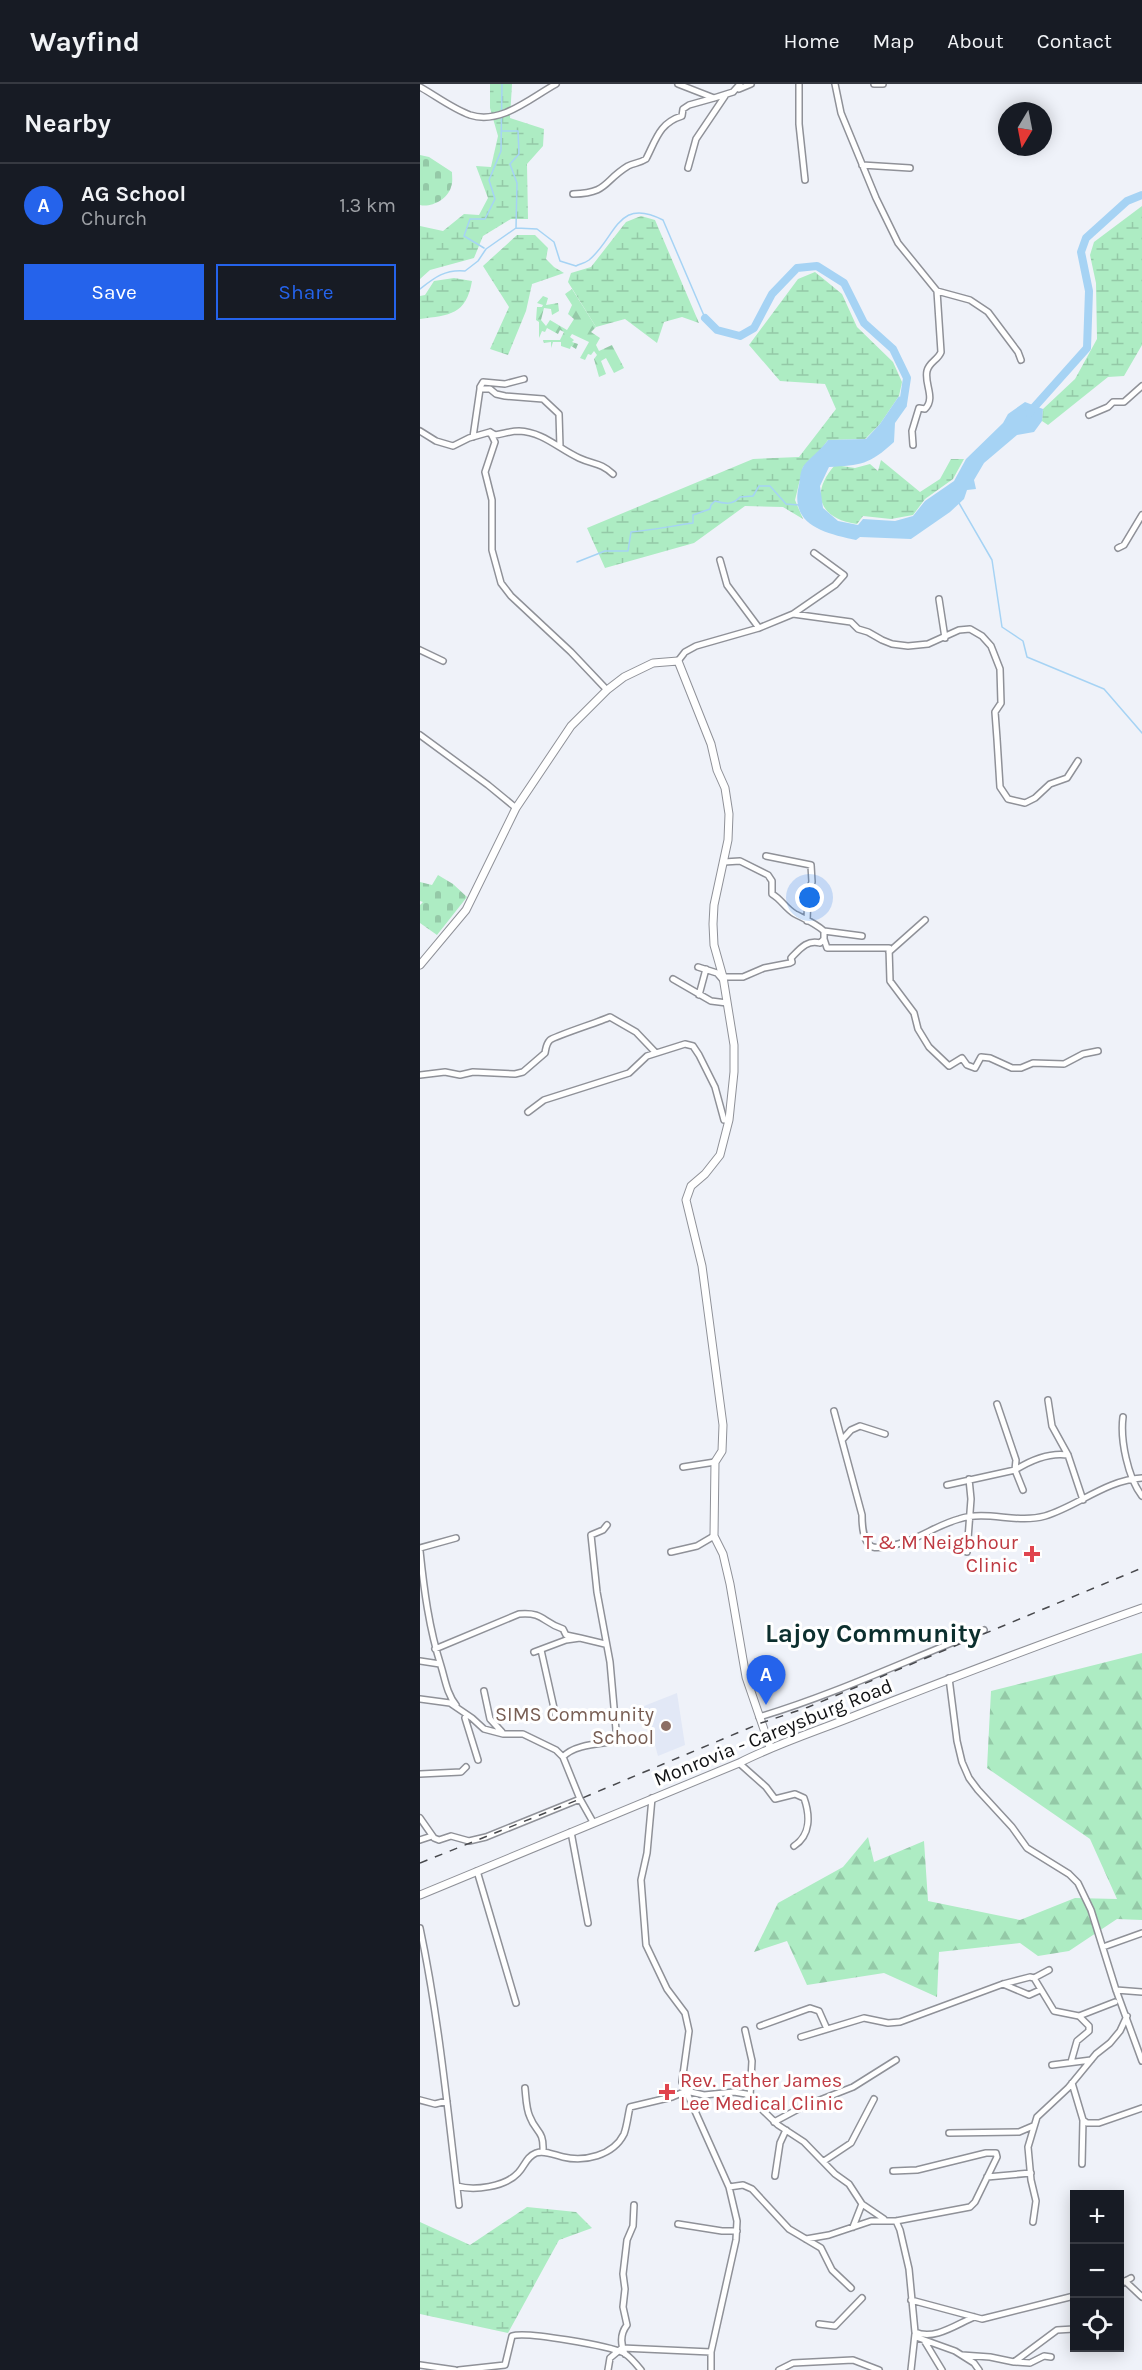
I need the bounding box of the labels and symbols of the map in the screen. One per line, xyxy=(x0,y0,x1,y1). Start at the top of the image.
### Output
north arrow xyxy=(998,102,1052,156)
your location xyxy=(795,883,824,912)
place label: T & M Neigbhour Clinic xyxy=(863,1531,1019,1577)
marker: T & M Neigbhour Clinic xyxy=(1023,1545,1041,1563)
district label: Lajoy Community xyxy=(765,1618,981,1649)
pin: A xyxy=(746,1656,786,1705)
street label: Monrovia - Careysburg Road xyxy=(651,1674,896,1791)
place label: SIMS Community School xyxy=(495,1703,654,1749)
marker: SIMS Community School xyxy=(659,1719,673,1733)
place label: Rev. Father James Lee Medical Clinic xyxy=(680,2069,844,2115)
marker: Rev. Father James Lee Medical Clinic xyxy=(658,2083,676,2101)

